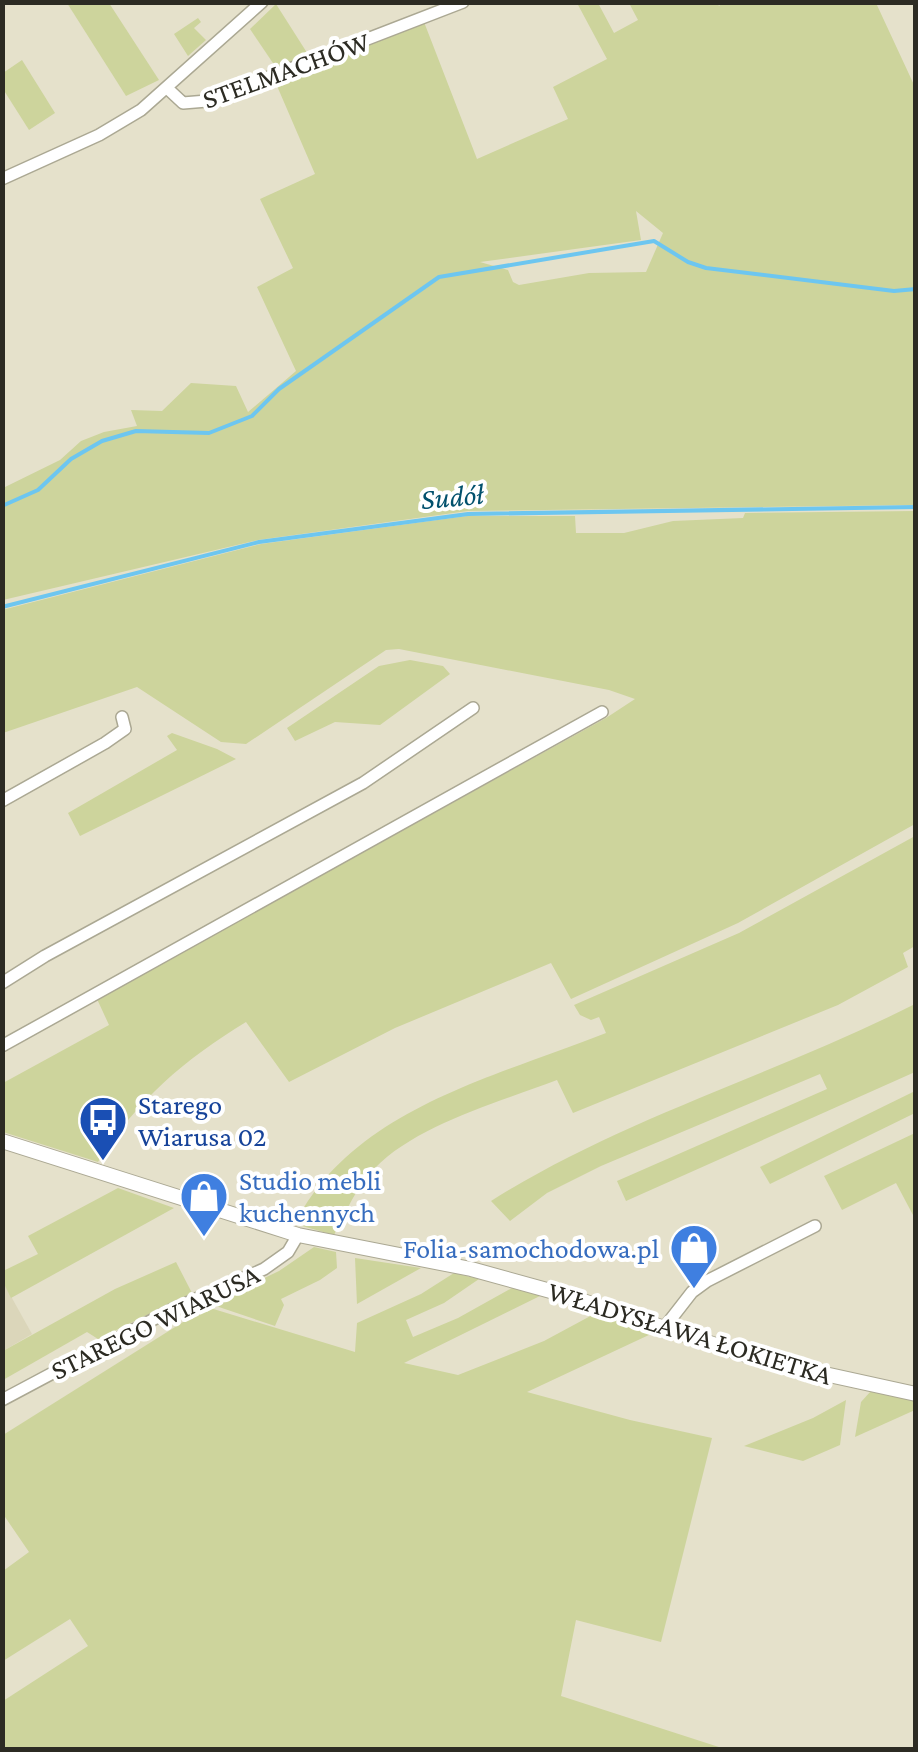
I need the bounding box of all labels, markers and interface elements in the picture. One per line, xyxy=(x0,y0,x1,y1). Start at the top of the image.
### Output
street label: STELMACHÓW xyxy=(198,25,374,115)
water label: Sudół xyxy=(419,477,486,515)
place label: Starego Wiarusa 02 xyxy=(138,1089,266,1152)
bus stop icon: Starego Wiarusa 02 xyxy=(77,1094,129,1162)
place label: Studio mebli kuchennych xyxy=(239,1165,381,1228)
shop icon: Studio mebli kuchennych xyxy=(178,1170,230,1238)
shop icon: Folia-samochodowa.pl xyxy=(668,1222,720,1290)
place label: Folia-samochodowa.pl xyxy=(403,1233,659,1264)
street label: STAREGO WIARUSA xyxy=(46,1258,264,1386)
street label: WŁADYSŁAWA ŁOKIETKA xyxy=(544,1275,836,1391)

